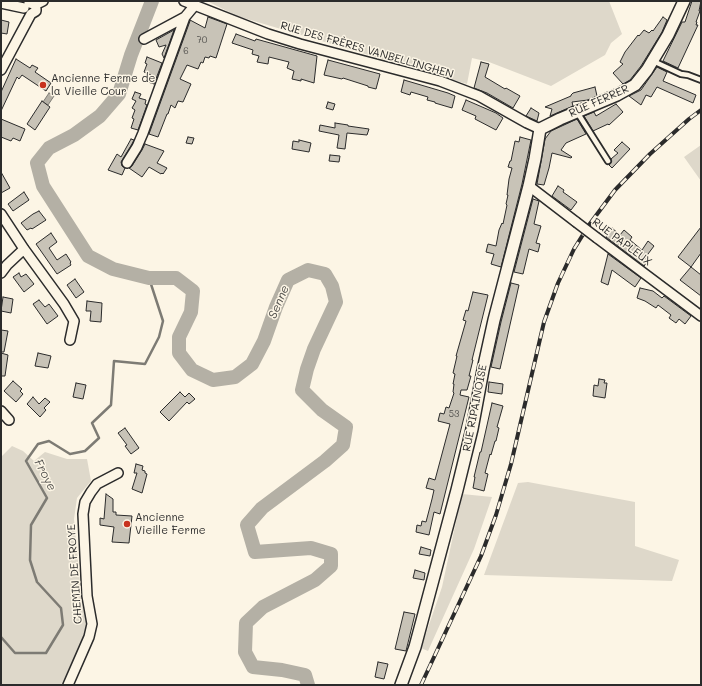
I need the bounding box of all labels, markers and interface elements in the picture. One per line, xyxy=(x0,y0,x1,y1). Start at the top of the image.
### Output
street label: RUE DES FRÈRES VANBELLINGHEN xyxy=(279,19,455,81)
house number: 70 xyxy=(197,35,207,45)
house number: 6 xyxy=(183,46,189,56)
place label: Ancienne Ferme de la Vieille Cour xyxy=(51,72,155,98)
marker: Ancienne Ferme de la Vieille Cour xyxy=(38,80,48,90)
street label: RUE FERRER xyxy=(567,82,631,120)
street label: RUE PAPLEUX xyxy=(590,215,654,269)
water label: Senne xyxy=(266,283,292,321)
street label: RUE RIPAINOISE xyxy=(460,363,490,453)
house number: 53 xyxy=(449,409,459,419)
water label: Froye xyxy=(31,457,59,493)
place label: Ancienne Vieille Ferme xyxy=(135,511,206,537)
marker: Ancienne Vieille Ferme xyxy=(122,519,132,529)
street label: CHEMIN DE FROYE xyxy=(65,524,85,624)

